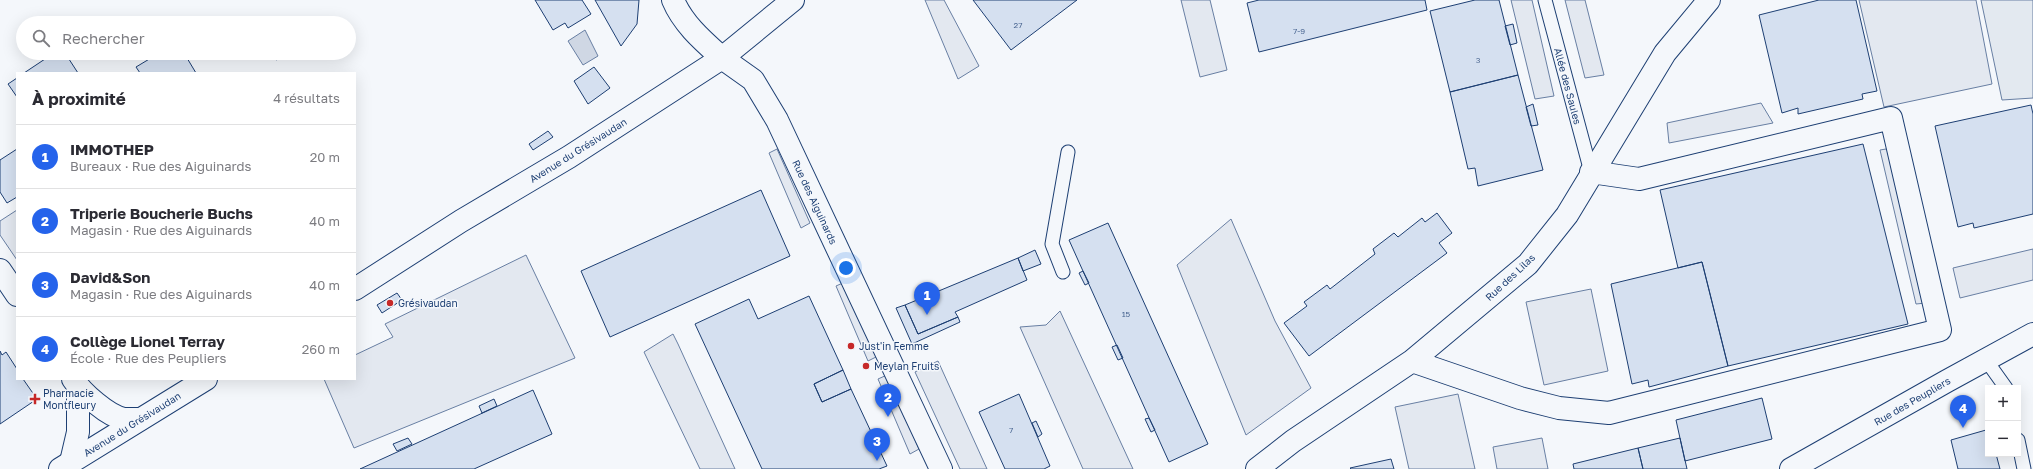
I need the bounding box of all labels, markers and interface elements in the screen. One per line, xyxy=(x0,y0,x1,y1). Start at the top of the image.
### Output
search box xyxy=(16,16,356,60)
house number: 27 xyxy=(1014,20,1022,30)
house number: 7-9 xyxy=(1293,26,1305,36)
icon: search xyxy=(30,27,52,49)
text: Rechercher xyxy=(62,29,145,47)
street label: Allée des Saules xyxy=(1552,46,1584,126)
house number: 3 xyxy=(1476,55,1481,65)
text: À proximité xyxy=(32,88,126,109)
text: 4 résultats xyxy=(273,90,340,106)
street label: Avenue du Grésivaudan xyxy=(527,115,629,185)
text: IMMOTHEP xyxy=(70,140,154,158)
text: 1 xyxy=(42,149,48,165)
text: 20 m xyxy=(310,149,340,165)
text: Bureaux · Rue des Aiguinards xyxy=(70,158,251,174)
street label: Rue des Aiguinards xyxy=(790,158,840,246)
text: Triperie Boucherie Buchs xyxy=(70,204,253,222)
text: 2 xyxy=(41,213,49,229)
text: 40 m xyxy=(309,213,340,229)
text: Magasin · Rue des Aiguinards xyxy=(70,222,252,238)
street label: Rue des Lilas xyxy=(1483,251,1537,303)
your location xyxy=(836,258,856,278)
text: David&Son xyxy=(70,268,150,286)
text: 3 xyxy=(41,277,49,293)
text: 40 m xyxy=(309,277,340,293)
pin: 1 xyxy=(914,282,940,315)
text: Magasin · Rue des Aiguinards xyxy=(70,286,252,302)
place label: Grésivaudan xyxy=(398,297,458,309)
marker: Grésivaudan xyxy=(385,298,395,308)
house number: 15 xyxy=(1122,309,1131,319)
text: Collège Lionel Terray xyxy=(70,332,225,350)
place label: Just'in Femme xyxy=(859,340,929,352)
text: 4 xyxy=(41,341,49,357)
text: 260 m xyxy=(302,341,340,357)
marker: Just'in Femme xyxy=(846,341,856,351)
text: École · Rue des Peupliers xyxy=(70,350,227,366)
place label: Meylan Fruits xyxy=(874,360,939,372)
marker: Meylan Fruits xyxy=(861,361,871,371)
street label: Rue des Peupliers xyxy=(1872,374,1952,428)
pin: 2 xyxy=(875,384,901,417)
map controls xyxy=(1985,385,2021,457)
button: + xyxy=(1985,385,2021,421)
place label: Pharmacie Montfleury xyxy=(43,387,96,411)
street label: Avenue du Grésivaudan xyxy=(81,389,183,459)
marker: Pharmacie Montfleury xyxy=(30,394,40,404)
pin: 4 xyxy=(1950,395,1976,428)
button: − xyxy=(1985,421,2021,457)
house number: 7 xyxy=(1009,425,1013,435)
pin: 3 xyxy=(864,428,890,461)

